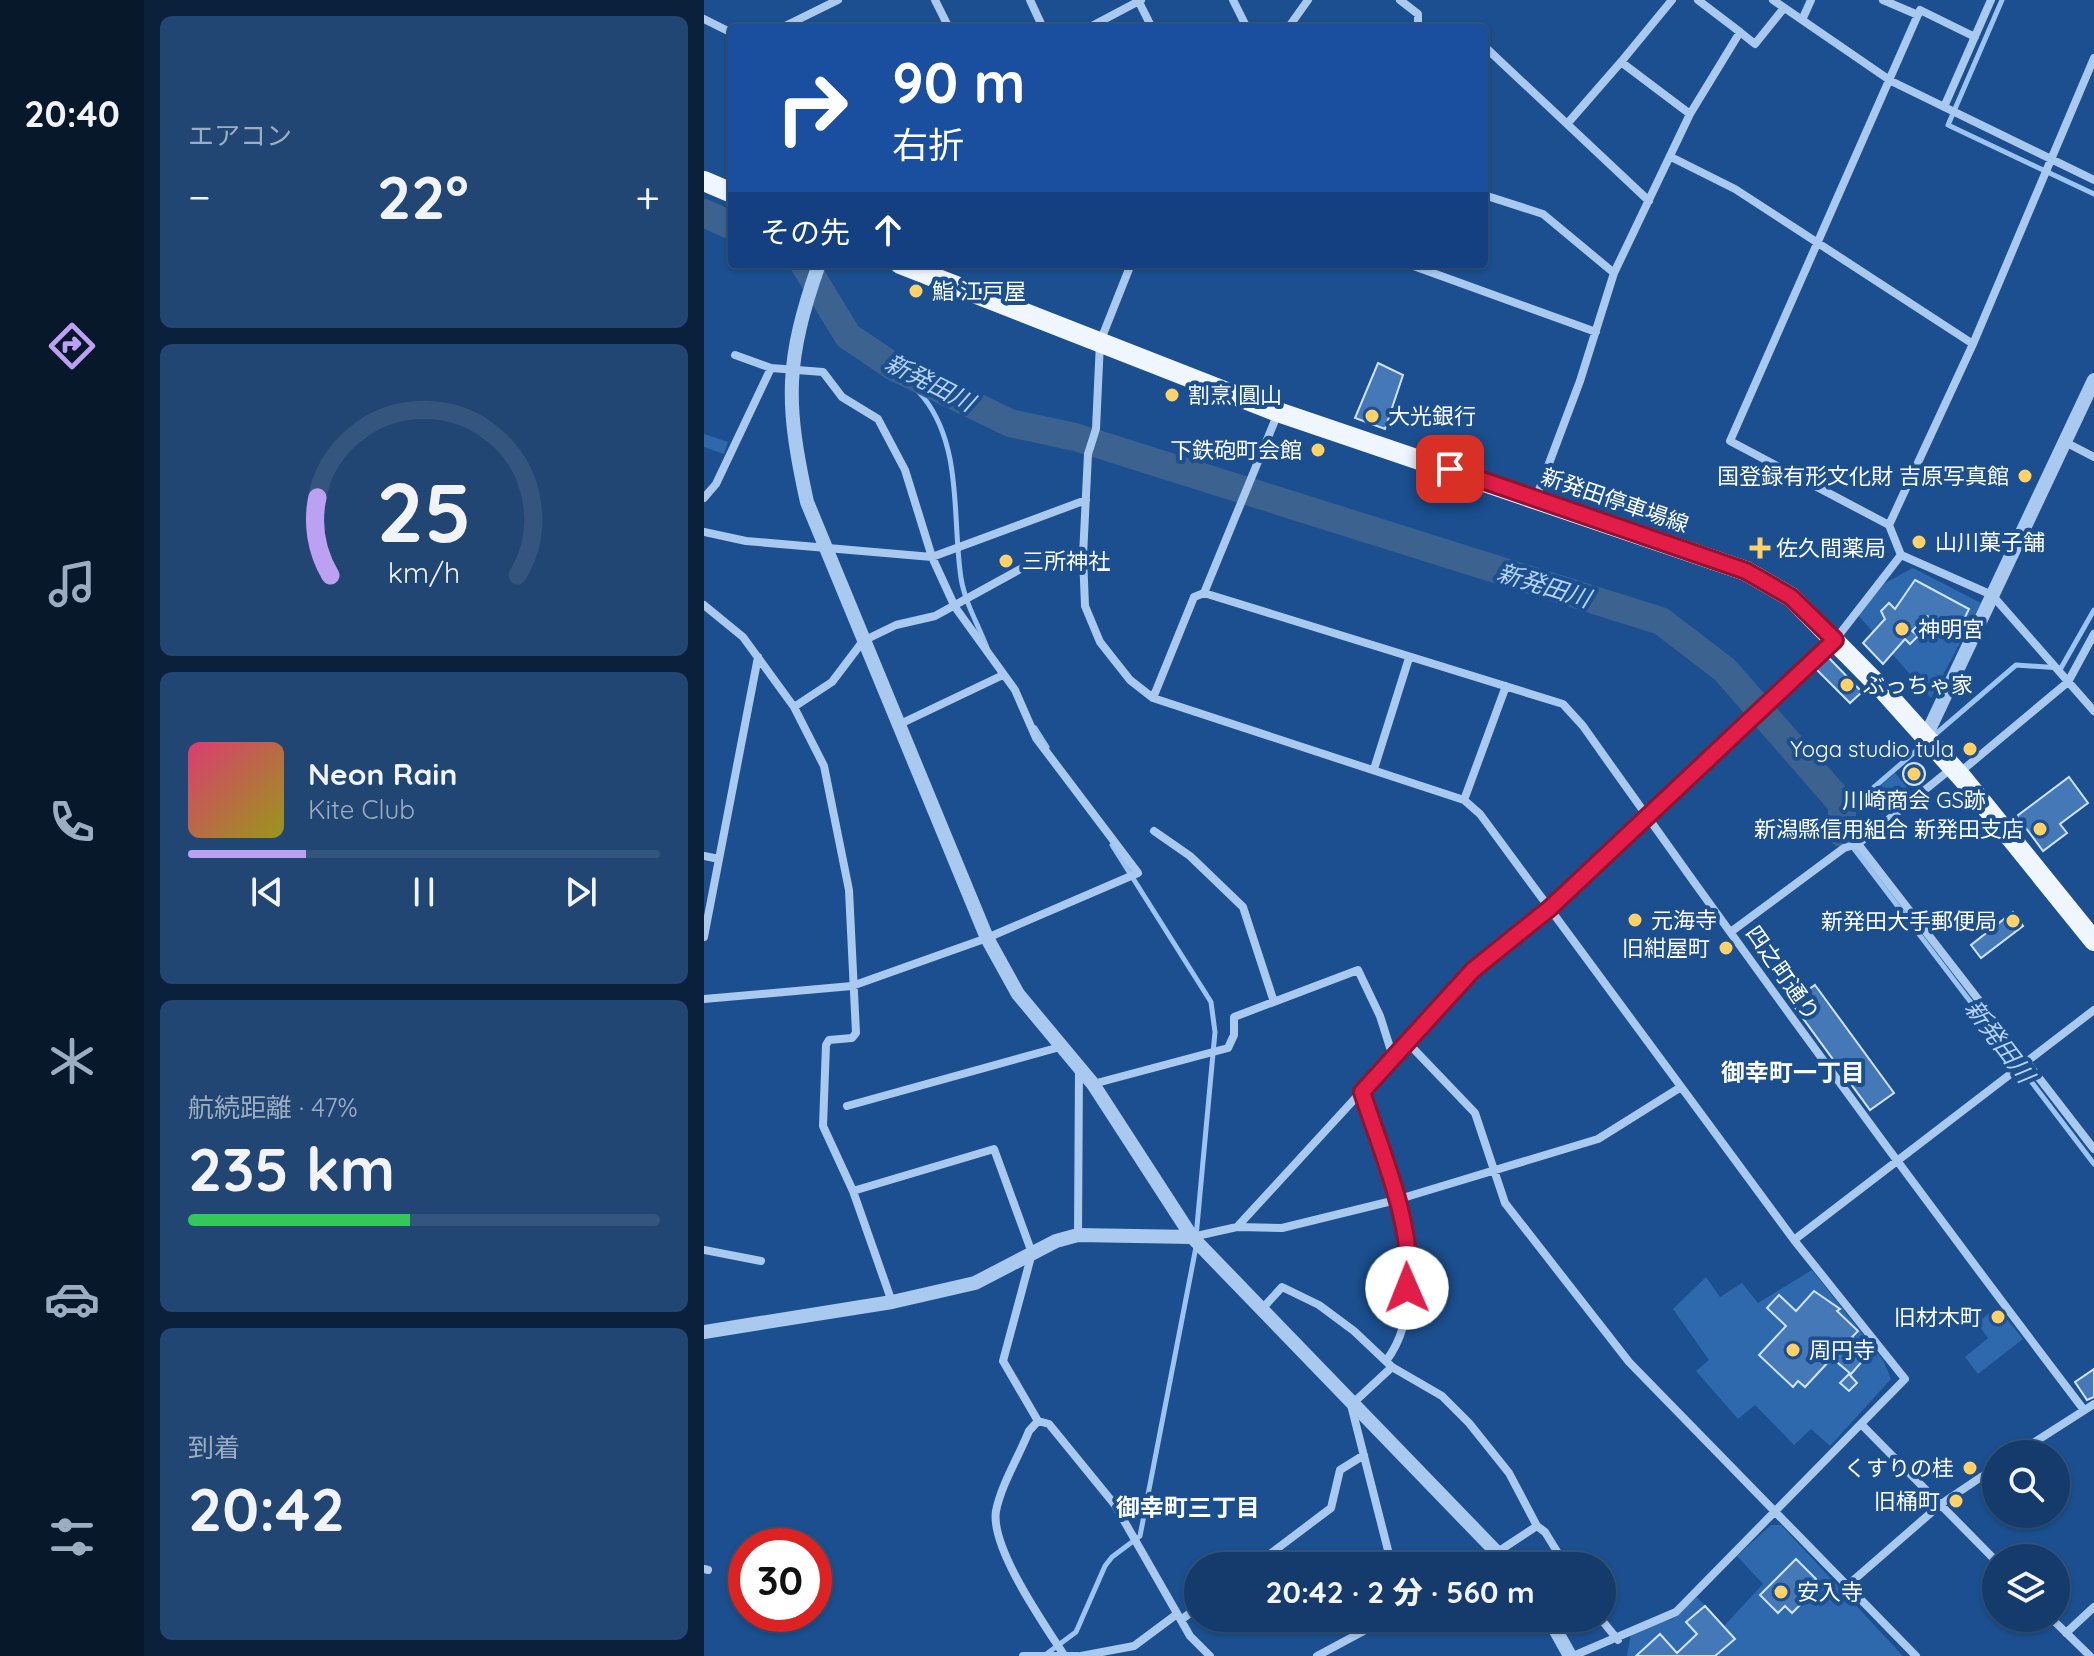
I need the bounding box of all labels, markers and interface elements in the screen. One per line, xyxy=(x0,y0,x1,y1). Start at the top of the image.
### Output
text: 90 m xyxy=(892,47,1026,117)
icon: right xyxy=(760,56,864,160)
text: 20:40 xyxy=(24,91,120,136)
text: エアコン xyxy=(188,119,292,152)
text: 右折 xyxy=(892,122,964,167)
text: 22° xyxy=(377,159,469,234)
text: − xyxy=(188,169,211,224)
text: + xyxy=(635,169,660,224)
icon: ahead xyxy=(866,208,910,252)
text: その先 xyxy=(760,213,850,251)
place label: 鮨 江戸屋 xyxy=(932,277,1026,305)
marker: 鮨 江戸屋 xyxy=(907,282,925,300)
icon: directions xyxy=(44,318,100,374)
water label: 新発田川 xyxy=(880,347,982,419)
place label: 割烹 圓山 xyxy=(1188,381,1282,409)
marker: 割烹 圓山 xyxy=(1163,386,1181,404)
place label: 大光銀行 xyxy=(1388,402,1476,430)
marker: 大光銀行 xyxy=(1363,407,1381,425)
pin xyxy=(1416,435,1484,503)
place label: 下鉄砲町会館 xyxy=(1170,436,1302,464)
marker: 下鉄砲町会館 xyxy=(1309,441,1327,459)
icon: arrive xyxy=(1428,447,1472,491)
text: 25 xyxy=(376,459,472,563)
street label: 新発田停車場線 xyxy=(1538,462,1692,538)
place label: 国登録有形文化財 吉原写真館 xyxy=(1717,462,2009,490)
marker: 国登録有形文化財 吉原写真館 xyxy=(2016,467,2034,485)
place label: 山川菓子舗 xyxy=(1935,528,2045,556)
marker: 山川菓子舗 xyxy=(1910,533,1928,551)
place label: 佐久間薬局 xyxy=(1776,534,1886,562)
marker: 佐久間薬局 xyxy=(1751,539,1769,557)
place label: 三所神社 xyxy=(1022,547,1110,575)
marker: 三所神社 xyxy=(997,552,1015,570)
text: km/h xyxy=(388,554,460,590)
icon: music xyxy=(44,556,100,612)
water label: 新発田川 xyxy=(1494,557,1597,614)
place label: 神明宮 xyxy=(1918,615,1984,643)
marker: 神明宮 xyxy=(1893,620,1911,638)
place label: ぶっちゃ家 xyxy=(1863,671,1973,699)
marker: ぶっちゃ家 xyxy=(1838,676,1856,694)
place label: Yoga studio tula xyxy=(1790,735,1954,763)
marker: Yoga studio tula xyxy=(1961,740,1979,758)
text: Neon Rain xyxy=(308,755,457,793)
marker: 川崎商会 GS跡 xyxy=(1905,765,1923,783)
place label: 川崎商会 GS跡 xyxy=(1842,786,1986,814)
text: Kite Club xyxy=(308,793,415,826)
icon: phone xyxy=(44,794,100,850)
place label: 新潟縣信用組合 新発田支店 xyxy=(1754,815,2024,843)
marker: 新潟縣信用組合 新発田支店 xyxy=(2031,820,2049,838)
icon: previous xyxy=(245,870,289,914)
icon: pause xyxy=(402,870,446,914)
icon: next xyxy=(559,870,603,914)
place label: 元海寺 xyxy=(1651,906,1717,934)
place label: 新発田大手郵便局 xyxy=(1821,907,1997,935)
marker: 元海寺 xyxy=(1626,911,1644,929)
marker: 新発田大手郵便局 xyxy=(2004,912,2022,930)
street label: 四之町通り xyxy=(1740,920,1826,1026)
place label: 旧紺屋町 xyxy=(1622,934,1710,962)
marker: 旧紺屋町 xyxy=(1717,939,1735,957)
water label: 新発田川 xyxy=(1959,994,2043,1091)
icon: climate xyxy=(44,1033,100,1089)
district label: 御幸町一丁目 xyxy=(1721,1057,1865,1087)
text: 航続距離 · 47% xyxy=(188,1091,358,1124)
text: 235 km xyxy=(188,1131,395,1206)
position arrow xyxy=(1365,1246,1449,1330)
icon: car xyxy=(44,1271,100,1327)
place label: 旧材木町 xyxy=(1894,1303,1982,1331)
marker: 旧材木町 xyxy=(1989,1308,2007,1326)
place label: 周円寺 xyxy=(1809,1336,1875,1364)
marker: 周円寺 xyxy=(1784,1341,1802,1359)
text: 到着 xyxy=(188,1431,240,1464)
map controls xyxy=(1982,1440,2070,1632)
button: search xyxy=(1982,1440,2070,1528)
place label: くすりの桂 xyxy=(1844,1454,1954,1482)
marker: くすりの桂 xyxy=(1961,1459,1979,1477)
text: 20:42 xyxy=(188,1471,345,1546)
place label: 旧桶町 xyxy=(1874,1487,1940,1515)
district label: 御幸町三丁目 xyxy=(1116,1492,1260,1522)
marker: 旧桶町 xyxy=(1947,1492,1965,1510)
icon: filters xyxy=(44,1509,100,1565)
speed limit sign: 30 xyxy=(728,1528,832,1632)
button: layers xyxy=(1982,1544,2070,1632)
text: 20:42 · 2 分 · 560 m xyxy=(1265,1573,1535,1611)
place label: 安入寺 xyxy=(1797,1578,1863,1606)
marker: 安入寺 xyxy=(1772,1583,1790,1601)

